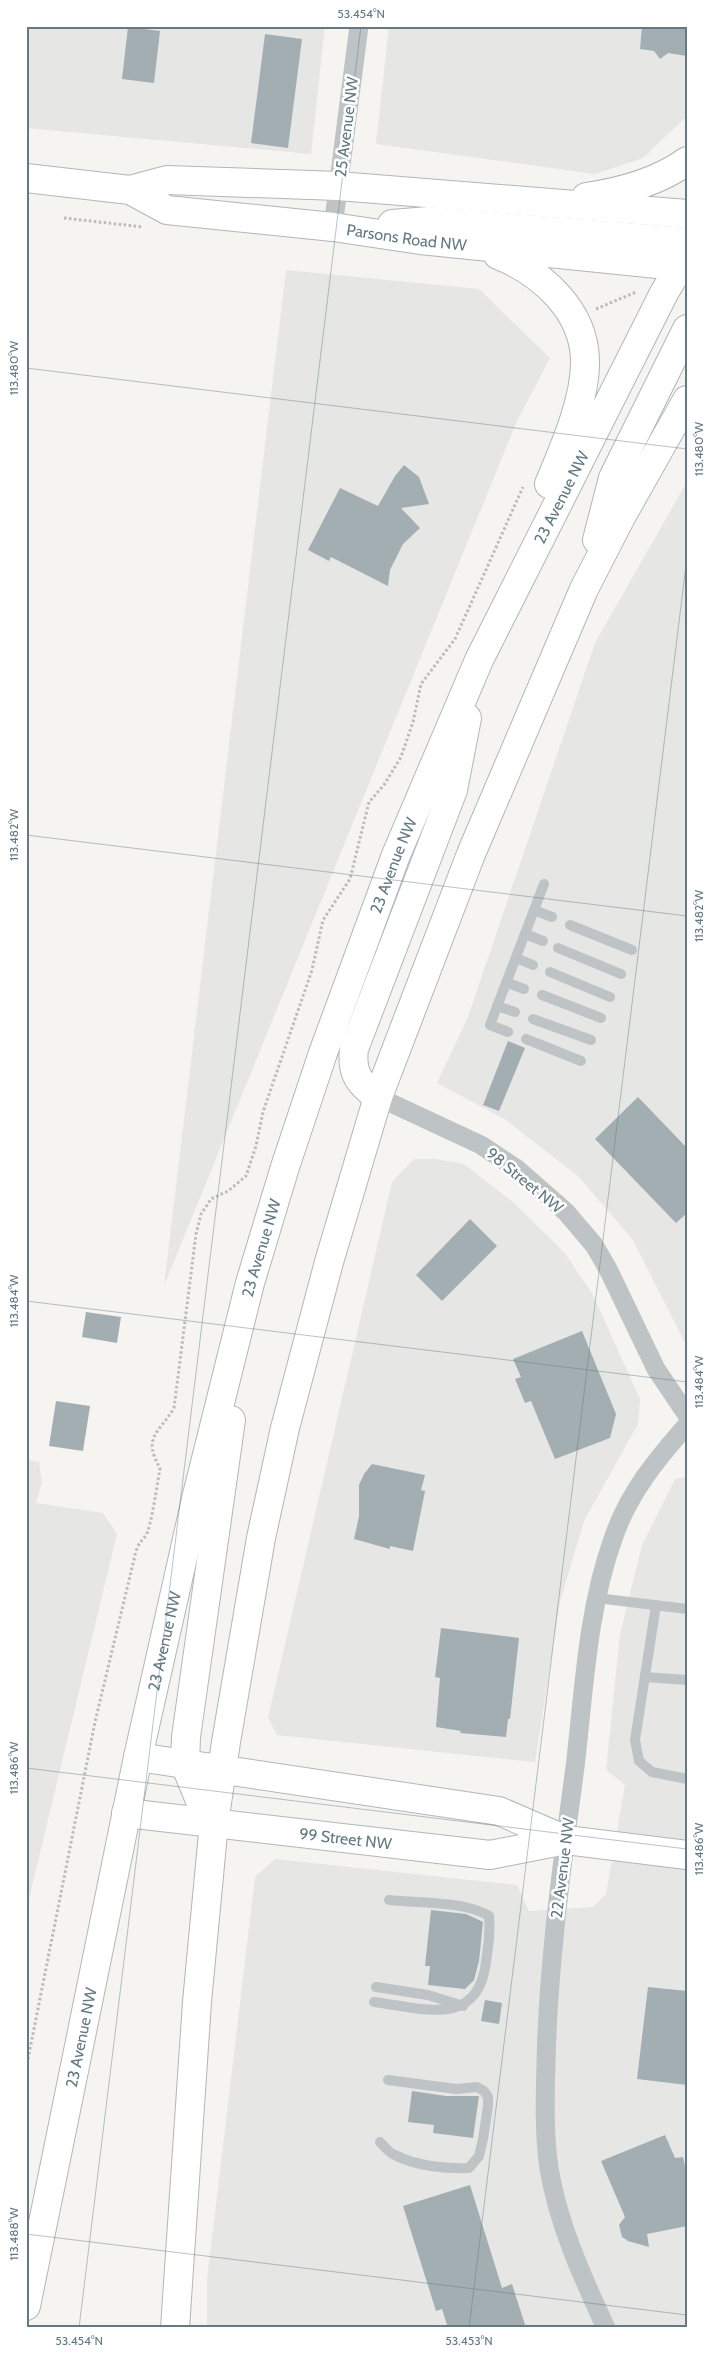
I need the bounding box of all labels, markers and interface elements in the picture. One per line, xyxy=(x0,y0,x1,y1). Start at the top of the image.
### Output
text: 53.454°N xyxy=(337,6,385,21)
street label: 25 Avenue NW xyxy=(331,75,362,179)
street label: Parsons Road NW xyxy=(345,220,468,255)
text: 113.480°W xyxy=(6,340,21,395)
text: 113.480°W xyxy=(691,421,706,476)
street label: 23 Avenue NW xyxy=(530,447,593,547)
text: 113.482°W xyxy=(6,808,21,861)
street label: 23 Avenue NW xyxy=(366,814,421,916)
text: 113.482°W xyxy=(691,889,706,942)
street label: 98 Street NW xyxy=(482,1144,568,1218)
street label: 23 Avenue NW xyxy=(238,1196,285,1299)
text: 113.484°W xyxy=(6,1274,21,1327)
text: 113.484°W xyxy=(691,1355,706,1408)
street label: 23 Avenue NW xyxy=(144,1589,185,1693)
text: 113.486°W xyxy=(6,1741,21,1794)
street label: 22 Avenue NW xyxy=(547,1816,578,1919)
text: 113.486°W xyxy=(691,1822,706,1875)
street label: 99 Street NW xyxy=(298,1824,394,1854)
street label: 23 Avenue NW xyxy=(62,1985,101,2089)
text: 113.488°W xyxy=(6,2207,21,2261)
text: 53.454°N xyxy=(55,2333,103,2348)
text: 53.453°N xyxy=(445,2333,493,2348)

